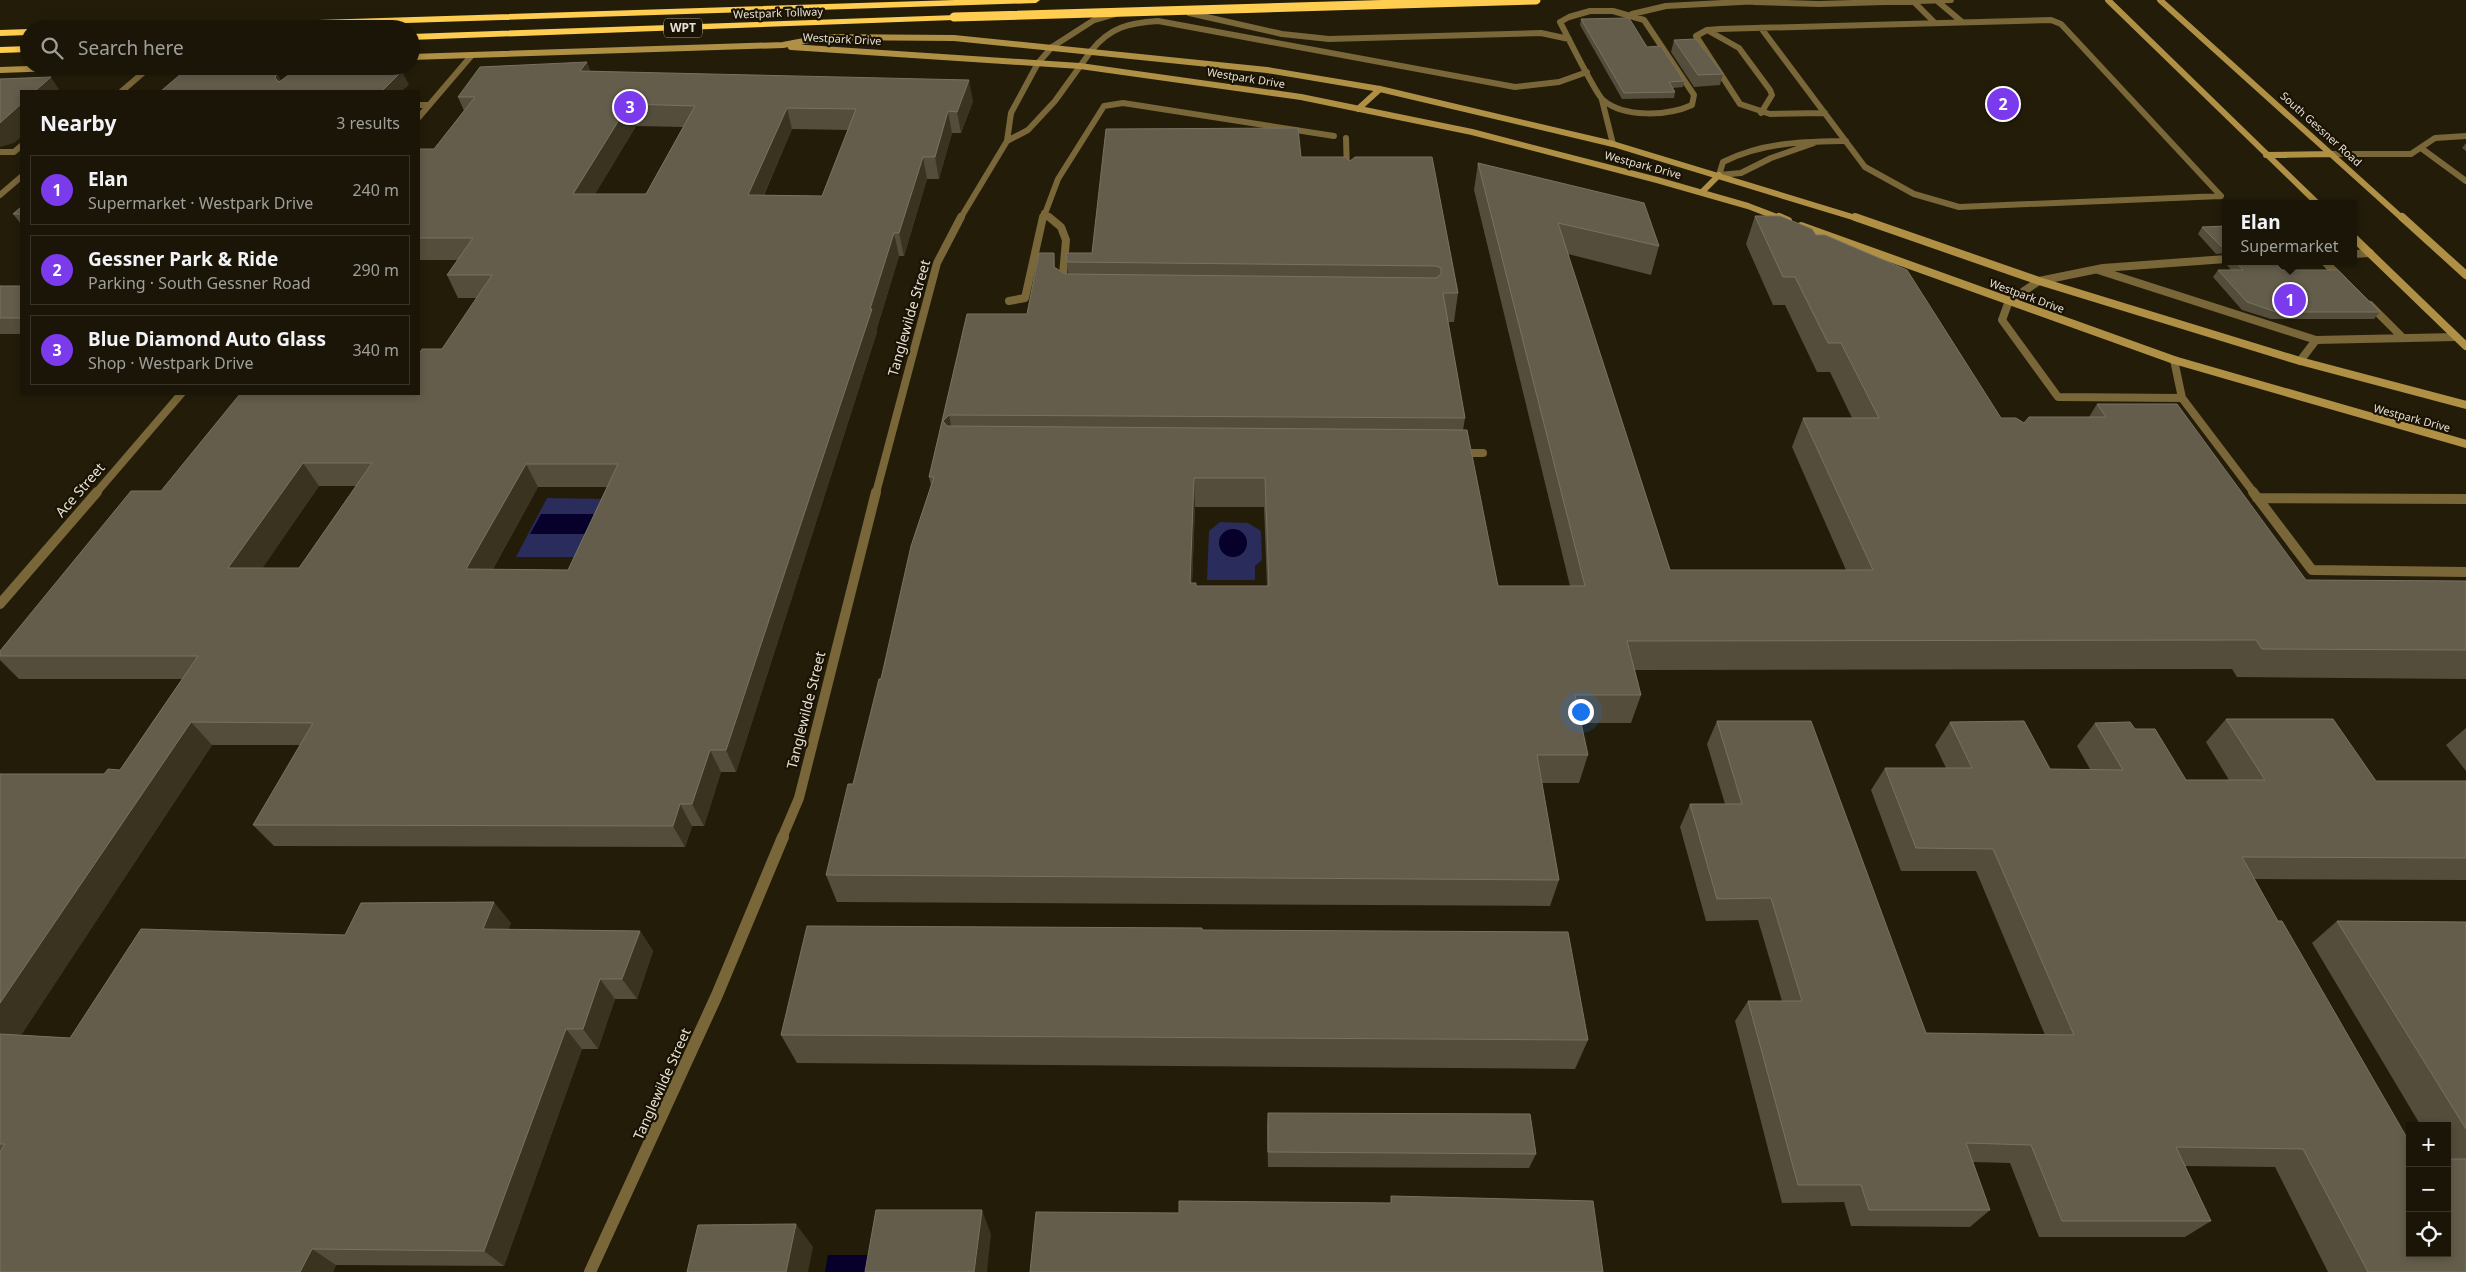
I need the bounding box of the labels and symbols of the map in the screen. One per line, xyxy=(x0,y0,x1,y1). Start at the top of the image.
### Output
street label: Westpark Tollway xyxy=(733,3,823,22)
road number: WPT xyxy=(664,18,702,38)
street label: Westpark Drive xyxy=(802,29,882,48)
street label: Westpark Drive xyxy=(1206,64,1286,91)
pin: 2 xyxy=(1987,85,2019,123)
pin: 3 xyxy=(614,88,646,126)
street label: South Gessner Road xyxy=(2277,88,2365,169)
street label: Westpark Drive xyxy=(1603,147,1683,182)
street label: Tanglewilde Street xyxy=(883,257,934,378)
street label: Westpark Drive xyxy=(1988,275,2067,316)
pin: 1 xyxy=(2274,281,2306,319)
street label: Westpark Drive xyxy=(2372,400,2452,435)
street label: Ace Street xyxy=(51,458,109,521)
street label: Tanglewilde Street xyxy=(782,649,829,771)
your location xyxy=(1568,699,1594,725)
street label: Tanglewilde Street xyxy=(628,1025,695,1143)

